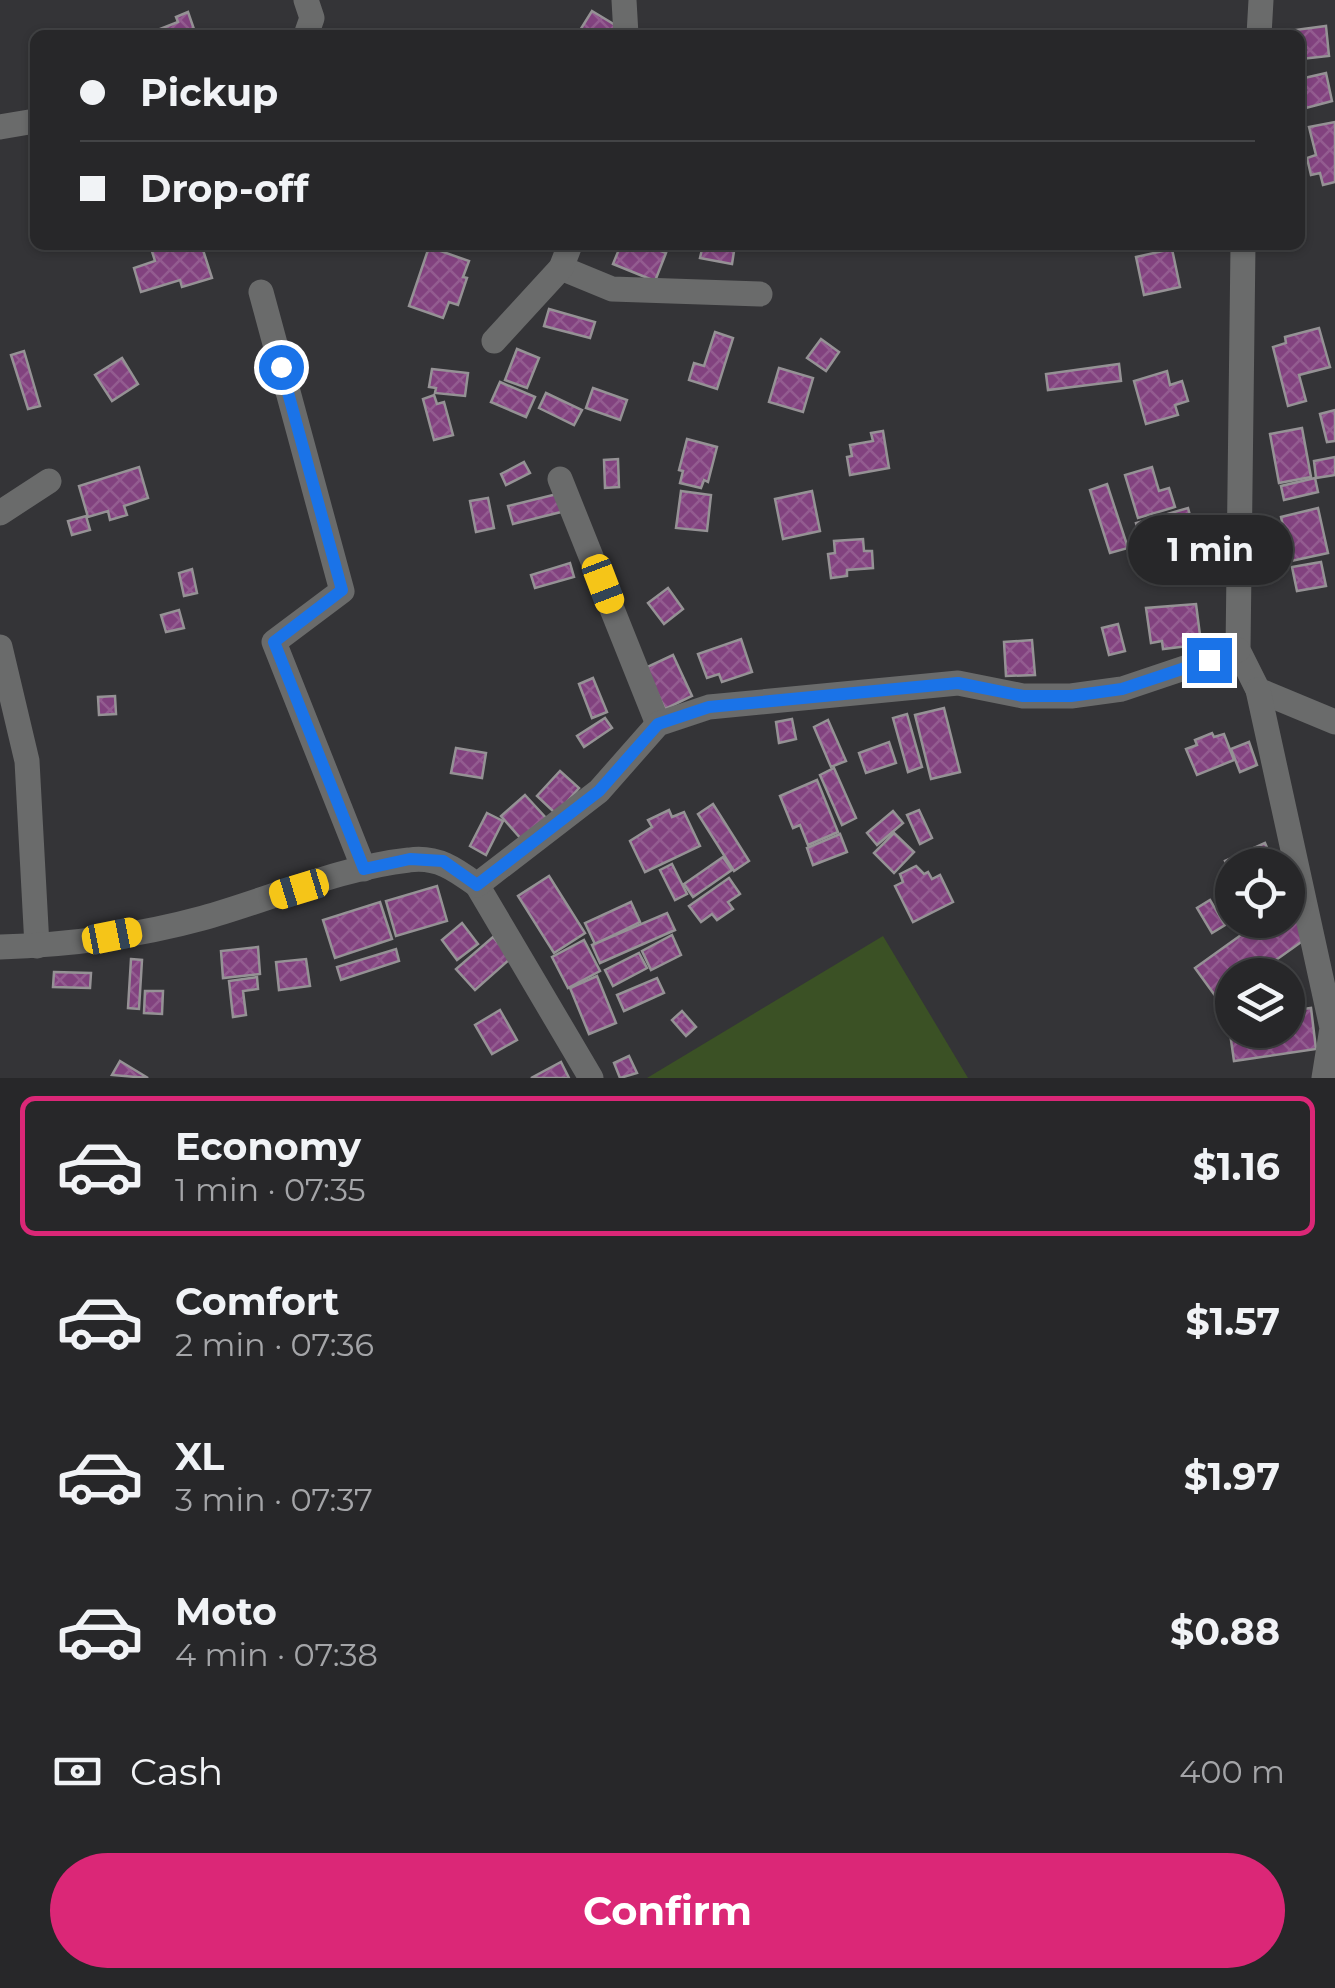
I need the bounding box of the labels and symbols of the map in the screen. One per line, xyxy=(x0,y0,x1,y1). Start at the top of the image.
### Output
route start xyxy=(259,345,304,390)
callout: 1 min xyxy=(1126,515,1292,585)
car xyxy=(578,551,628,617)
route end xyxy=(1187,638,1232,683)
car xyxy=(266,866,332,912)
car xyxy=(80,916,144,956)

